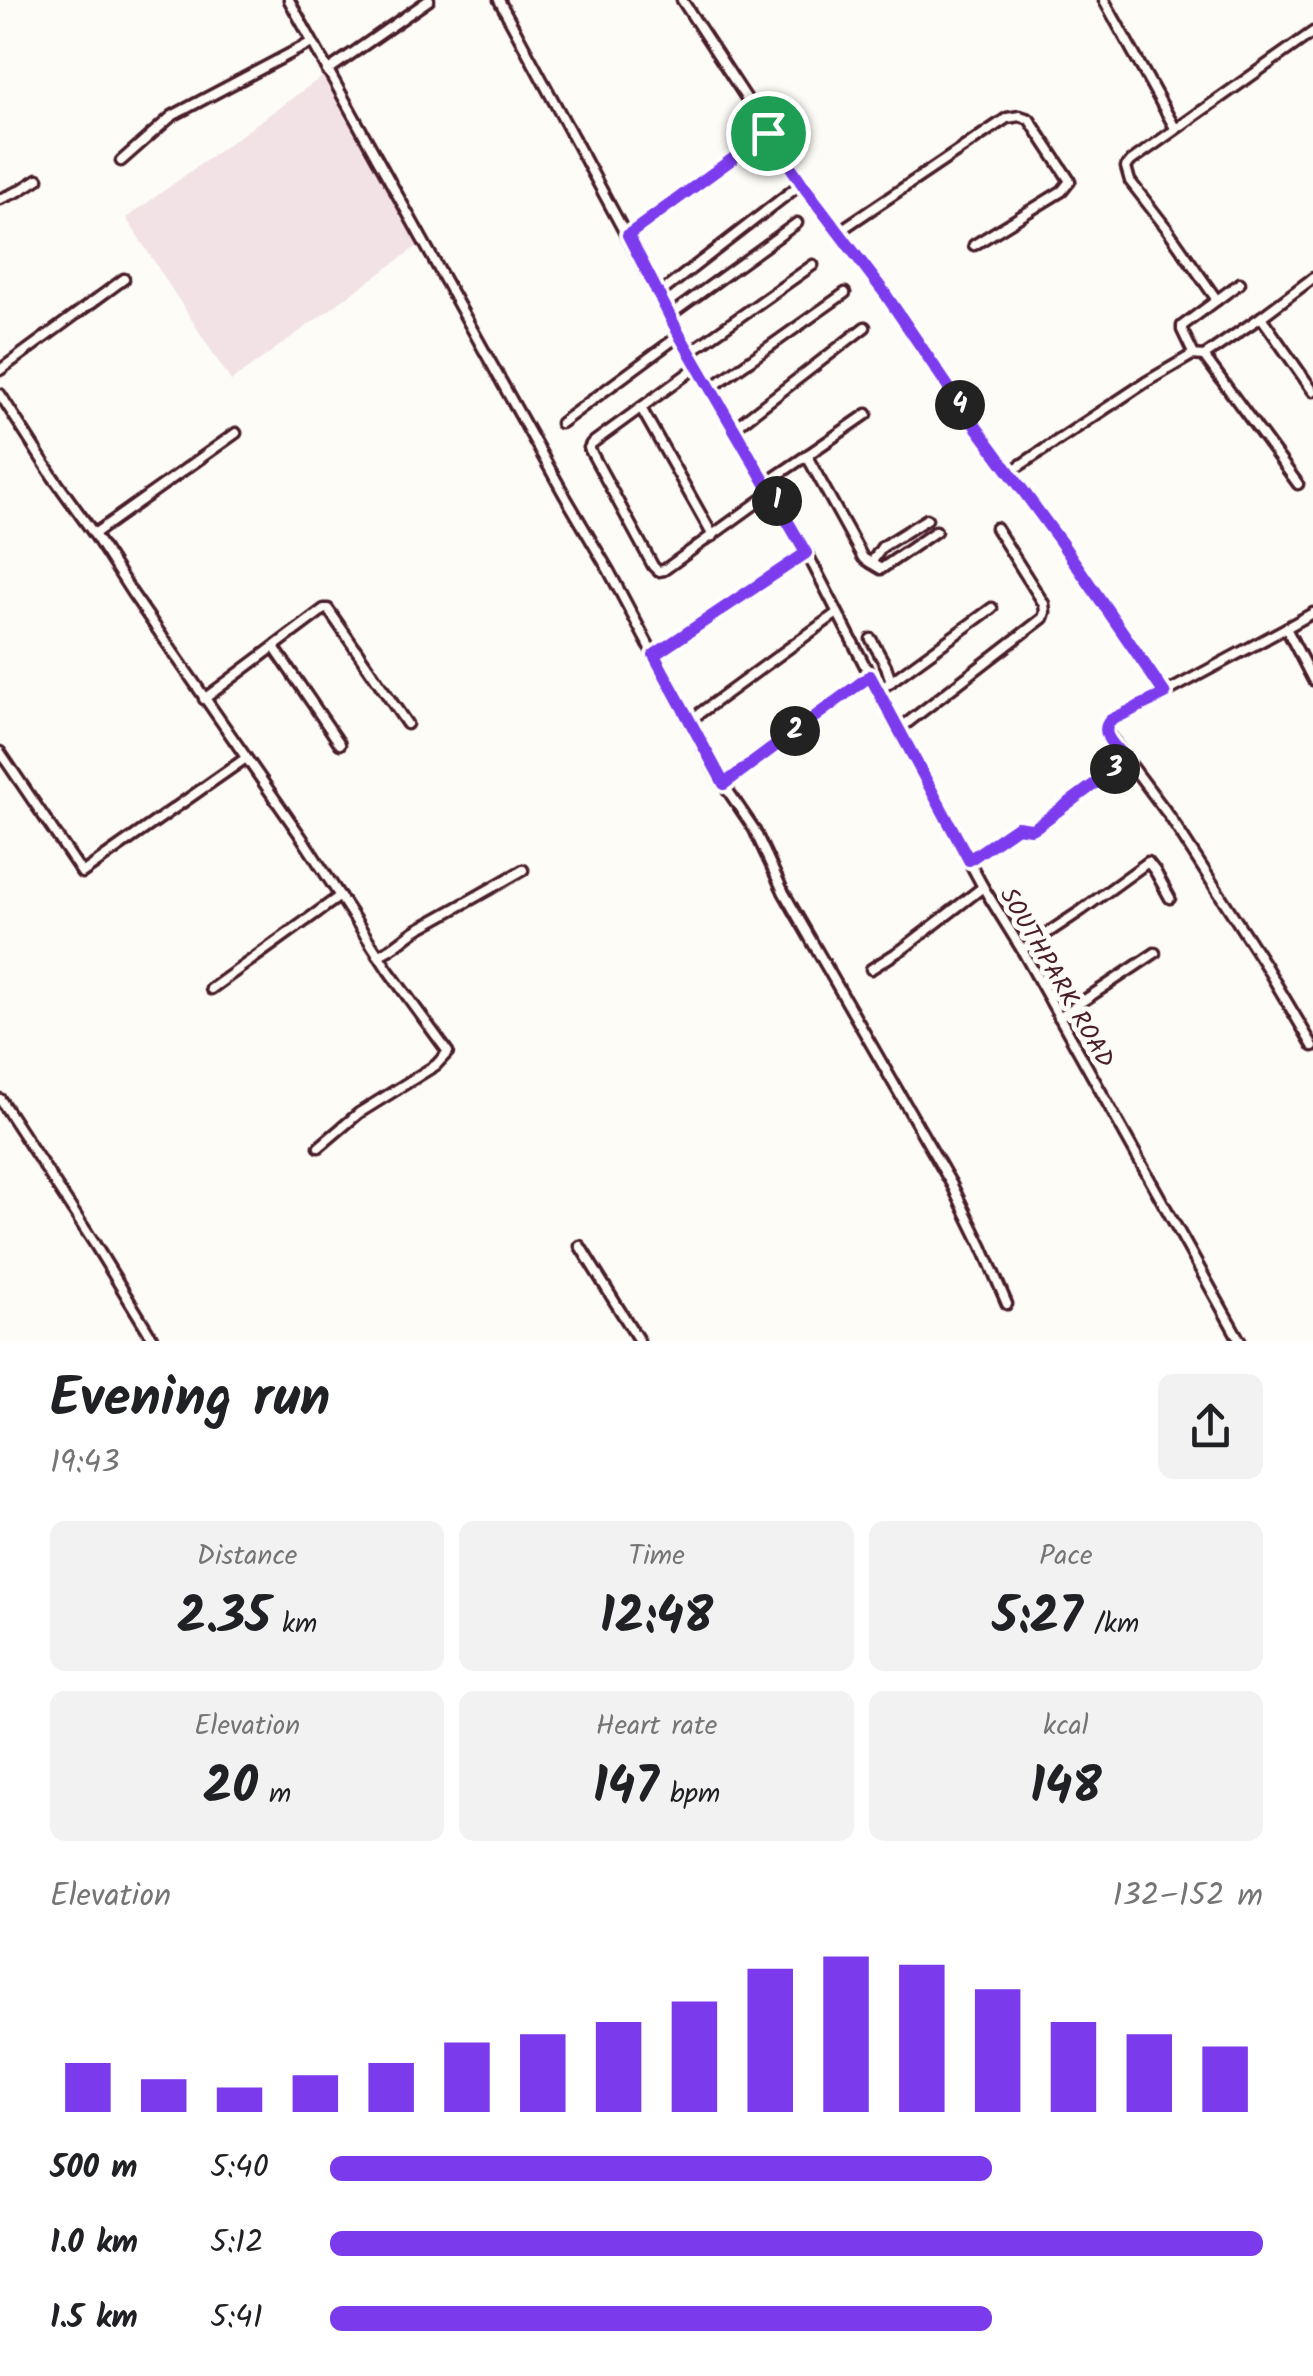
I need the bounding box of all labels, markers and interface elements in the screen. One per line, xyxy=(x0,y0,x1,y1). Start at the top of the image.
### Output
pin xyxy=(726,91,811,176)
icon: arrive xyxy=(741,106,796,161)
pin: 4 xyxy=(935,380,985,430)
text: 4 xyxy=(952,382,968,427)
pin: 1 xyxy=(752,476,802,526)
text: 1 xyxy=(773,478,781,523)
pin: 2 xyxy=(770,706,820,756)
text: 2 xyxy=(787,708,803,753)
pin: 3 xyxy=(1090,744,1140,794)
text: 3 xyxy=(1107,746,1123,791)
street label: SOUTHPARK ROAD xyxy=(988,880,1124,1076)
text: Evening run xyxy=(50,1357,330,1444)
button: share xyxy=(1158,1374,1263,1479)
text: 19:43 xyxy=(50,1438,119,1489)
text: Distance xyxy=(197,1534,297,1579)
text: Time xyxy=(628,1534,685,1579)
text: Pace xyxy=(1039,1534,1093,1579)
text: 2.35 xyxy=(177,1579,271,1659)
text: 12:48 xyxy=(600,1579,713,1659)
text: 5:27 xyxy=(992,1579,1083,1659)
text: km xyxy=(271,1602,317,1647)
text: /km xyxy=(1083,1602,1139,1647)
text: Elevation xyxy=(194,1704,300,1749)
text: Heart rate xyxy=(596,1704,717,1749)
text: kcal xyxy=(1043,1704,1089,1749)
text: 20 xyxy=(203,1749,258,1829)
text: 147 xyxy=(593,1749,659,1829)
text: 148 xyxy=(1030,1749,1102,1829)
text: m xyxy=(258,1772,291,1817)
text: bpm xyxy=(659,1772,720,1817)
text: Elevation xyxy=(50,1871,171,1922)
text: 132–152 m xyxy=(1112,1871,1263,1922)
text: 500 m xyxy=(50,2143,138,2194)
text: 5:40 xyxy=(210,2143,269,2194)
text: 1.0 km xyxy=(50,2218,138,2269)
text: 5:12 xyxy=(210,2218,264,2269)
text: 1.5 km xyxy=(50,2293,138,2344)
text: 5:41 xyxy=(210,2293,263,2344)

